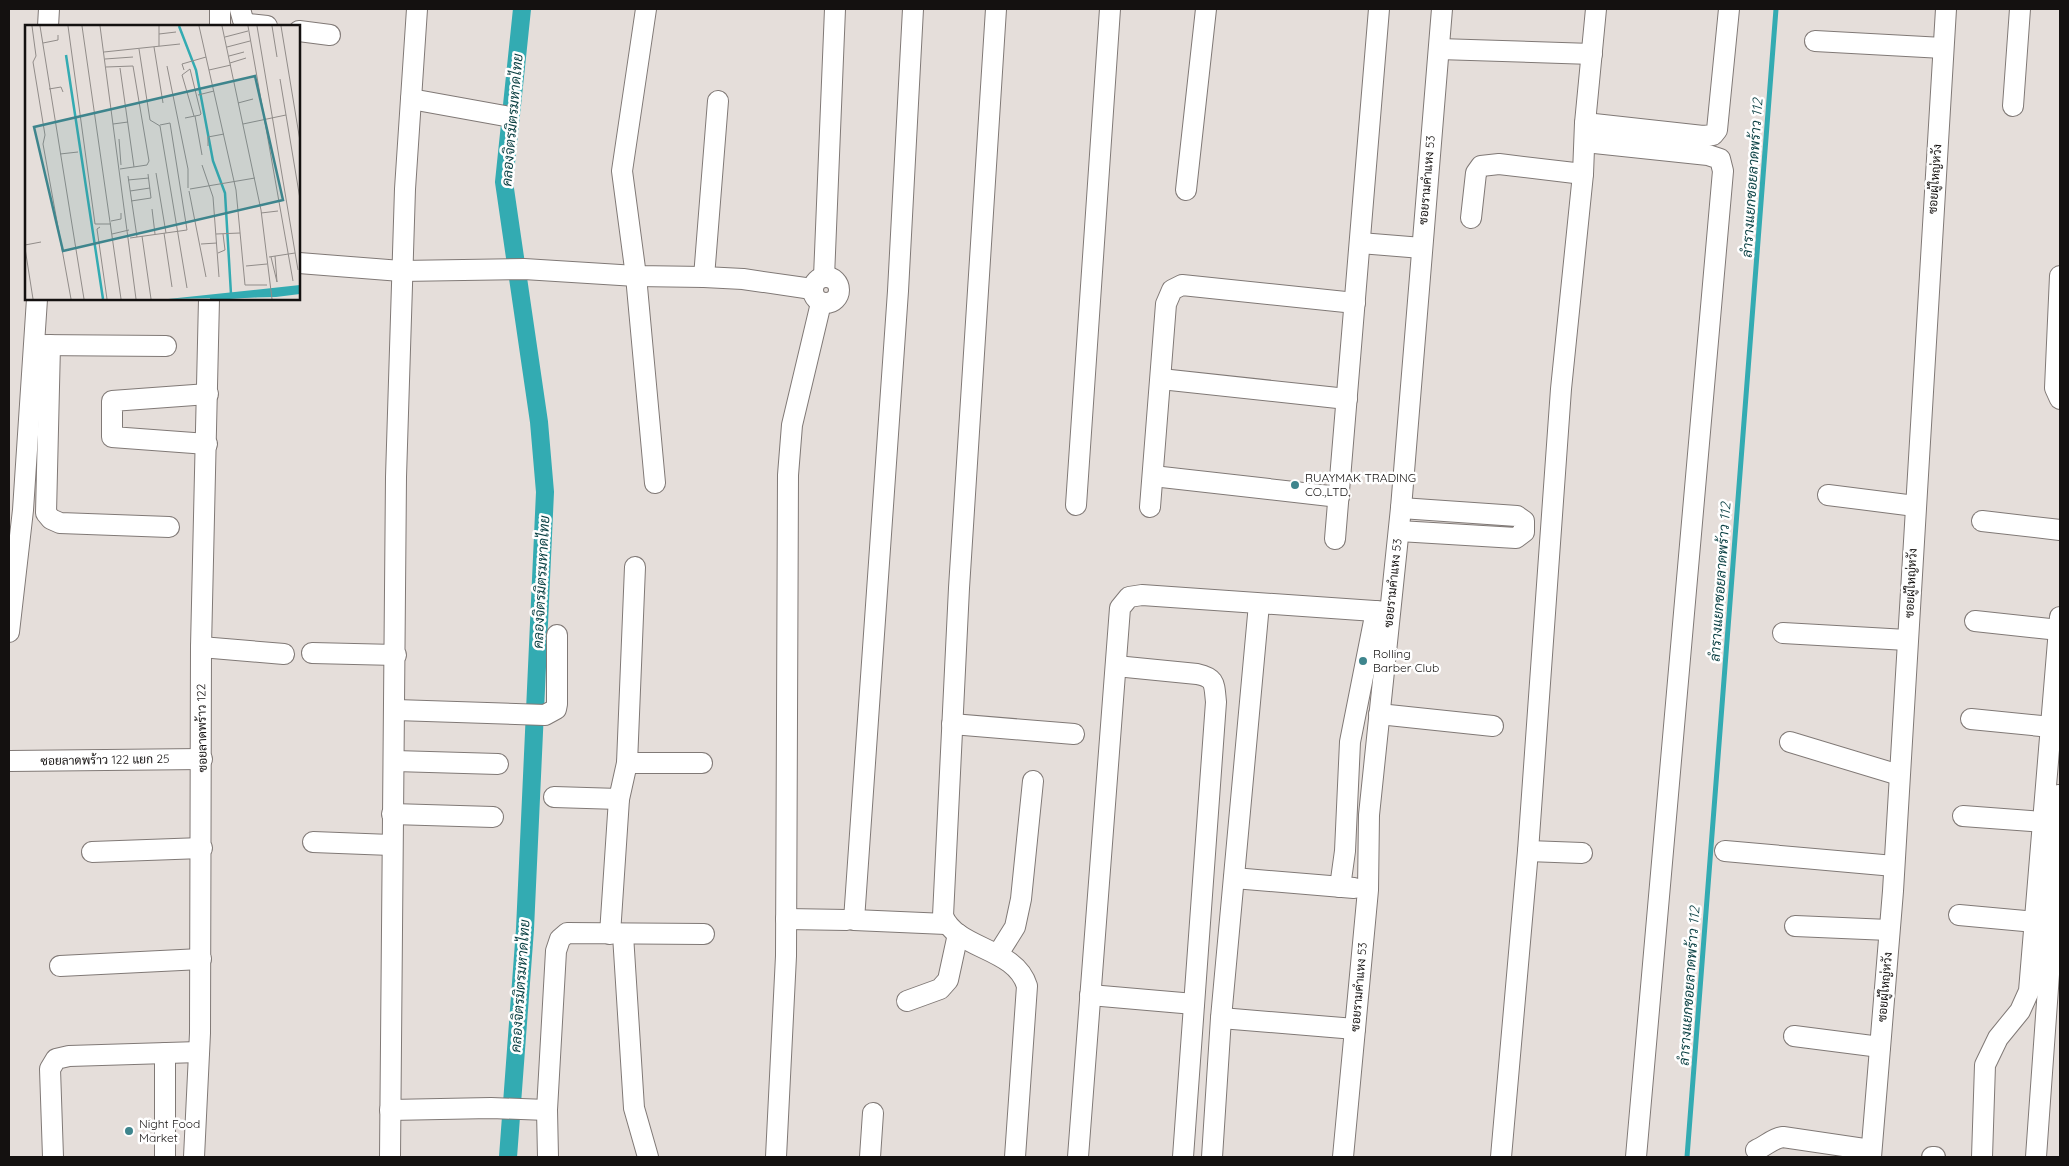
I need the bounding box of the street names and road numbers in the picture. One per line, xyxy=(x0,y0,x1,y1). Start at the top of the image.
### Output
street label: ซอยรามคำแหง 53 xyxy=(1415,135,1438,225)
street label: ซอยผู้ใหญ่หวัง xyxy=(1925,143,1945,215)
street label: ซอยรามคำแหง 53 xyxy=(1380,538,1405,628)
street label: ซอยผู้ใหญ่หวัง xyxy=(1901,548,1921,618)
street label: ซอยลาดพร้าว 122 xyxy=(193,683,210,772)
street label: ซอยลาดพร้าว 122 แยก 25 xyxy=(40,751,170,768)
street label: ซอยรามคำแหง 53 xyxy=(1347,942,1370,1032)
street label: ซอยผู้ใหญ่หวัง xyxy=(1874,951,1896,1023)

